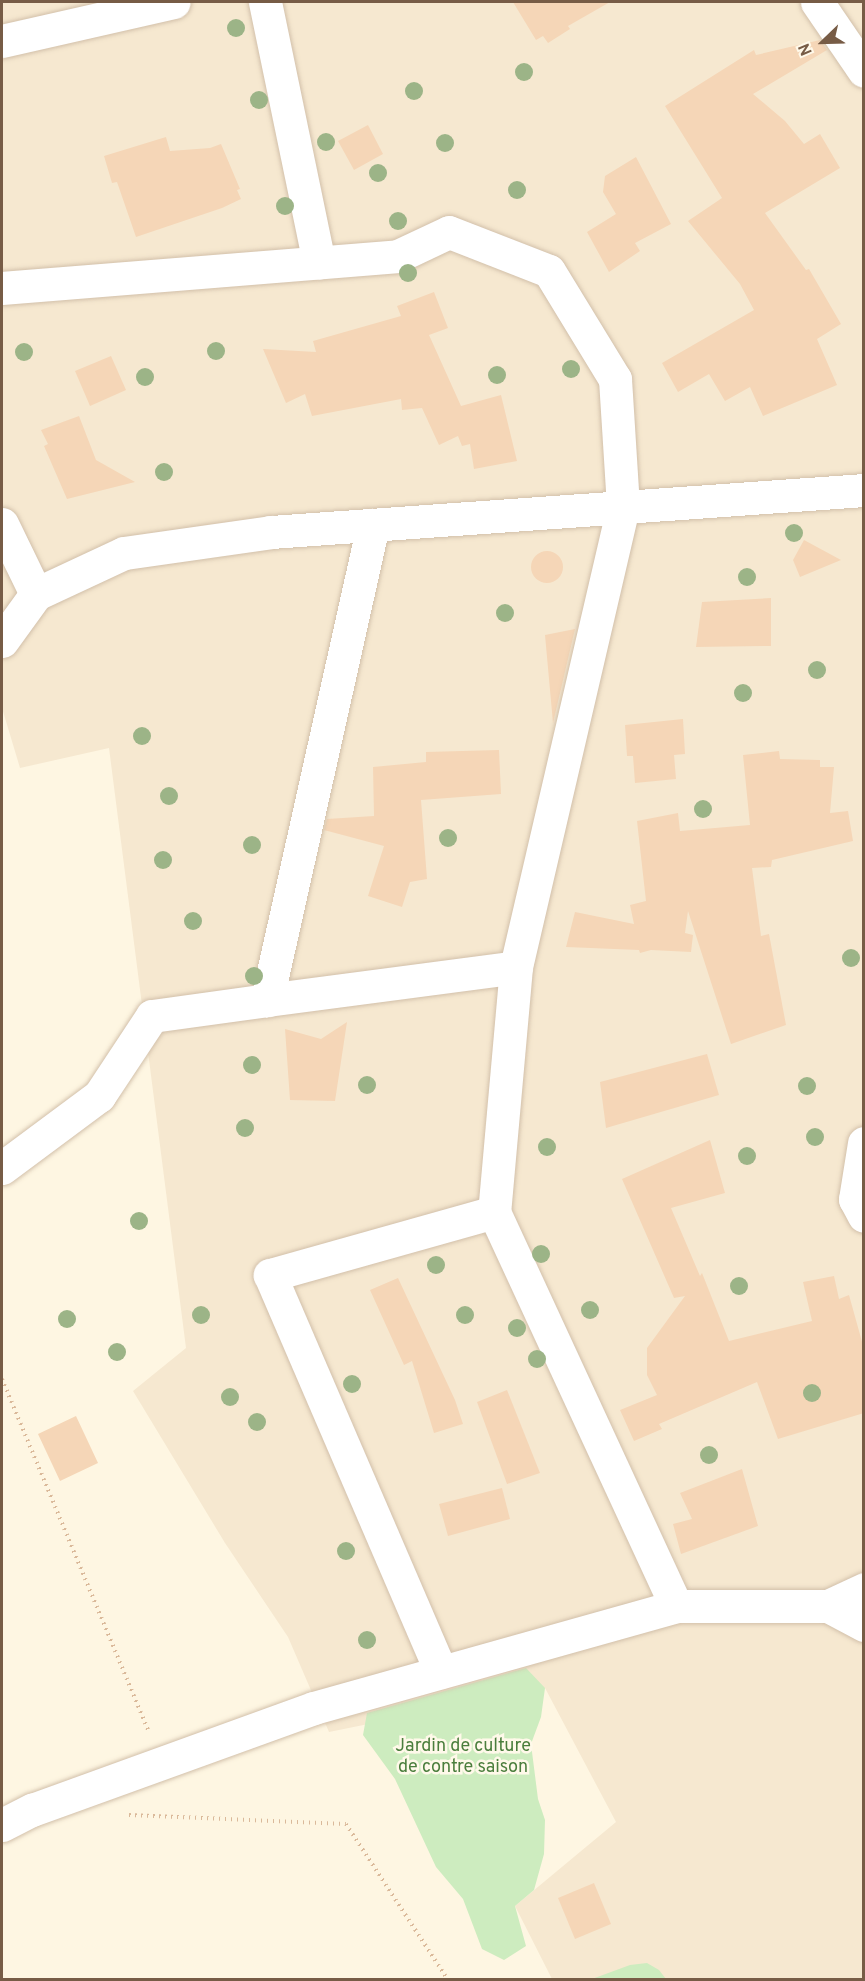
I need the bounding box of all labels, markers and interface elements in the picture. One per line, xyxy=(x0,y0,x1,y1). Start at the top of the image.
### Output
north arrow xyxy=(793,12,853,72)
text: N xyxy=(795,40,818,58)
park label: Jardin de culture de contre saison xyxy=(395,1737,531,1780)

